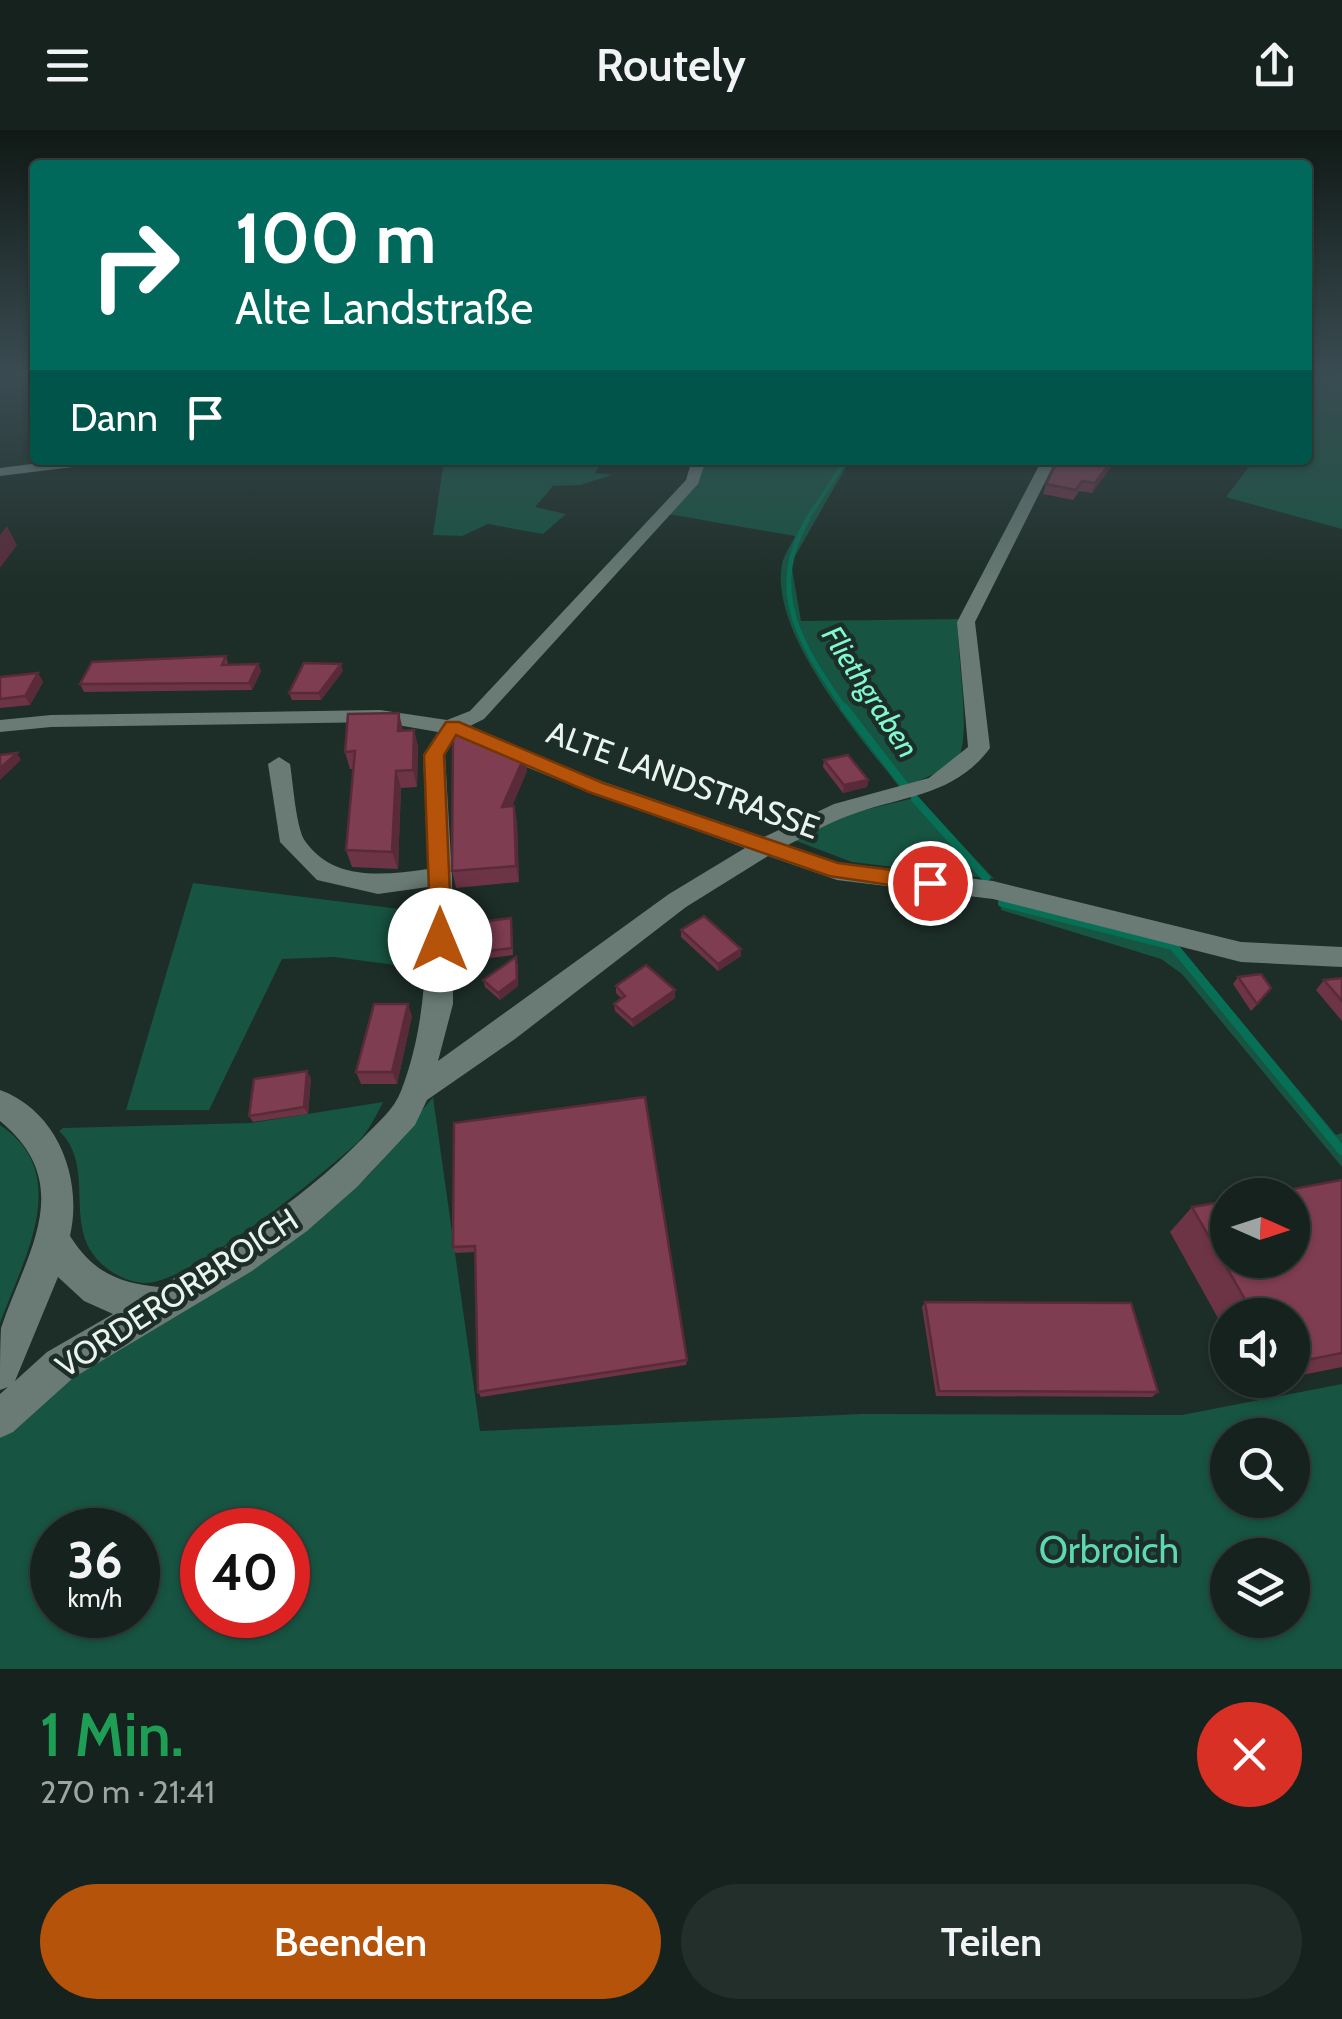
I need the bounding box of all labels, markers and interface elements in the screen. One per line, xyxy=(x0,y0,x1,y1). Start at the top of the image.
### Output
icon: menu xyxy=(40,38,95,93)
text: Routely xyxy=(596,38,746,92)
icon: share xyxy=(1247,38,1302,93)
text: 100 m xyxy=(235,195,436,281)
icon: right xyxy=(70,200,200,330)
text: Alte Landstraße xyxy=(235,281,533,335)
icon: arrive xyxy=(178,390,233,445)
text: Dann xyxy=(70,394,158,441)
water label: Fliethgraben xyxy=(814,619,927,765)
street label: ALTE LANDSTRASSE xyxy=(542,712,825,847)
pin xyxy=(888,841,973,926)
icon: arrive xyxy=(903,856,958,911)
position arrow xyxy=(388,888,492,992)
north arrow xyxy=(1210,1178,1310,1278)
map controls xyxy=(1210,1178,1310,1638)
street label: VORDERORBROICH xyxy=(48,1200,305,1385)
button: sound xyxy=(1210,1298,1310,1398)
button: search xyxy=(1210,1418,1310,1518)
speed limit sign: 40 xyxy=(180,1508,310,1638)
park label: Orbroich xyxy=(1039,1526,1179,1573)
text: 36 xyxy=(67,1530,123,1591)
button: layers xyxy=(1210,1538,1310,1638)
text: km/h xyxy=(68,1583,122,1613)
text: 1 Min. xyxy=(40,1698,184,1771)
button: close xyxy=(1197,1702,1302,1807)
text: 270 m · 21:41 xyxy=(40,1772,215,1811)
button: Beenden xyxy=(40,1884,661,1999)
button: Teilen xyxy=(681,1884,1302,1999)

